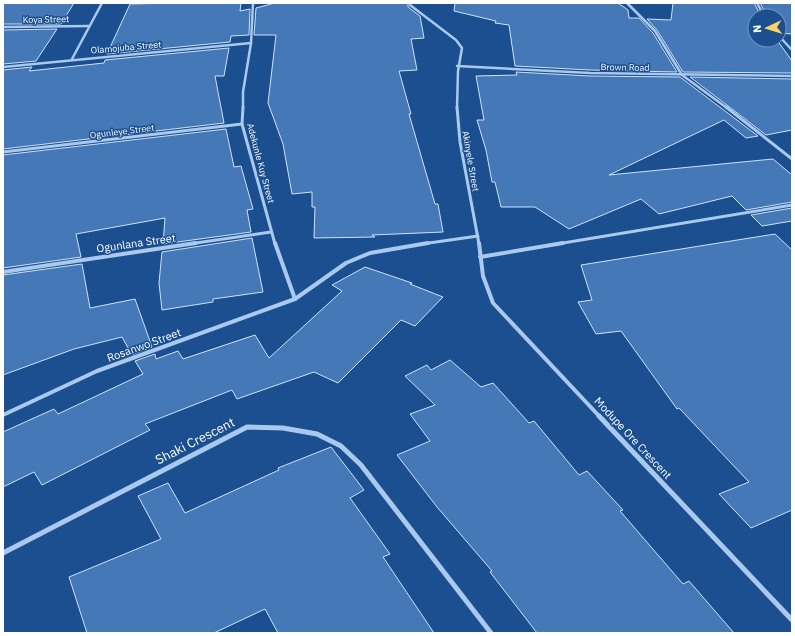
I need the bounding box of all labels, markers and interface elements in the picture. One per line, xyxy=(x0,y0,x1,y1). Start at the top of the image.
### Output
north arrow xyxy=(747,8,787,48)
street label: Koya Street xyxy=(23,13,69,25)
text: N xyxy=(750,24,764,33)
street label: Olamojuba Street xyxy=(90,38,162,56)
street label: Brown Road xyxy=(600,61,650,73)
street label: Ogunleye Street xyxy=(89,122,155,140)
street label: Adekunle Kuy Street xyxy=(245,122,277,204)
street label: Akinyele Street xyxy=(460,130,482,192)
street label: Ogunlana Street xyxy=(96,230,177,255)
street label: Rosanwo Street xyxy=(105,325,183,365)
street label: Modupe Ore Crescent xyxy=(591,394,675,482)
street label: Shaki Crescent xyxy=(152,414,238,468)

